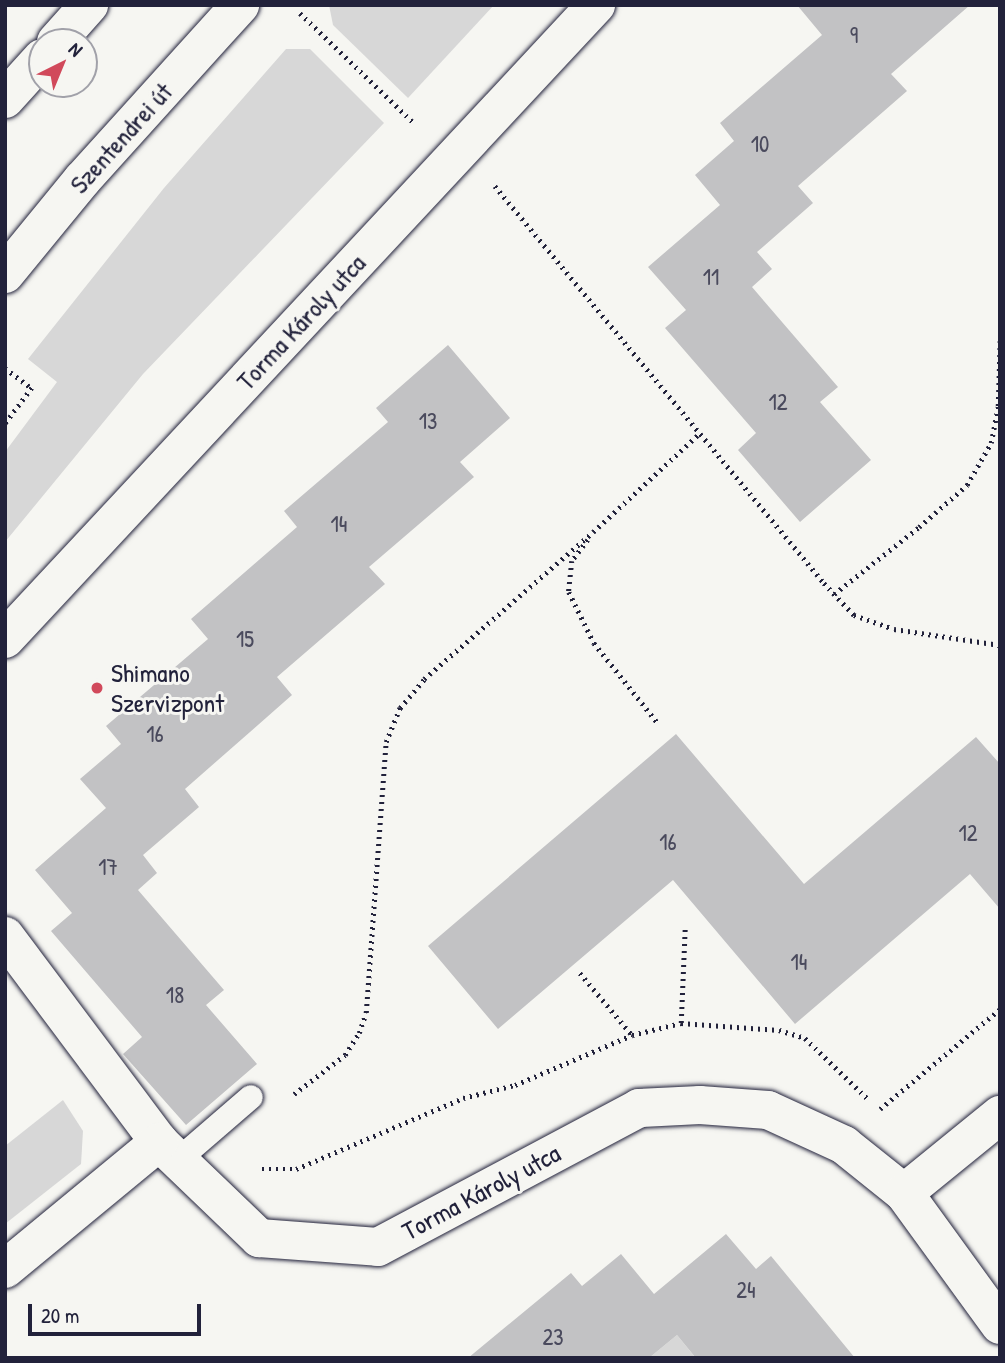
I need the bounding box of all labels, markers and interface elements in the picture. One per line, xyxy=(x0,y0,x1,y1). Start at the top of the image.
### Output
house number: 9 xyxy=(850,21,858,49)
north arrow xyxy=(28,28,98,98)
text: N xyxy=(63,36,89,62)
street label: Szentendrei út xyxy=(63,76,179,200)
house number: 10 xyxy=(751,130,769,158)
street label: Torma Károly utca xyxy=(230,248,372,396)
house number: 11 xyxy=(703,263,719,291)
house number: 12 xyxy=(768,388,788,416)
house number: 13 xyxy=(419,407,437,435)
house number: 14 xyxy=(331,510,347,538)
house number: 15 xyxy=(236,625,254,653)
place label: Shimano Szervizpont xyxy=(111,657,224,718)
marker: Shimano Szervizpont xyxy=(89,680,105,696)
house number: 16 xyxy=(146,720,164,748)
house number: 12 xyxy=(958,819,978,847)
house number: 16 xyxy=(659,828,677,856)
house number: 17 xyxy=(98,853,118,881)
house number: 14 xyxy=(791,948,807,976)
house number: 18 xyxy=(166,981,184,1009)
street label: Torma Károly utca xyxy=(397,1137,565,1247)
house number: 24 xyxy=(736,1276,756,1304)
scale bar xyxy=(32,1290,205,1334)
text: 20 m xyxy=(41,1301,79,1330)
house number: 23 xyxy=(542,1323,564,1351)

